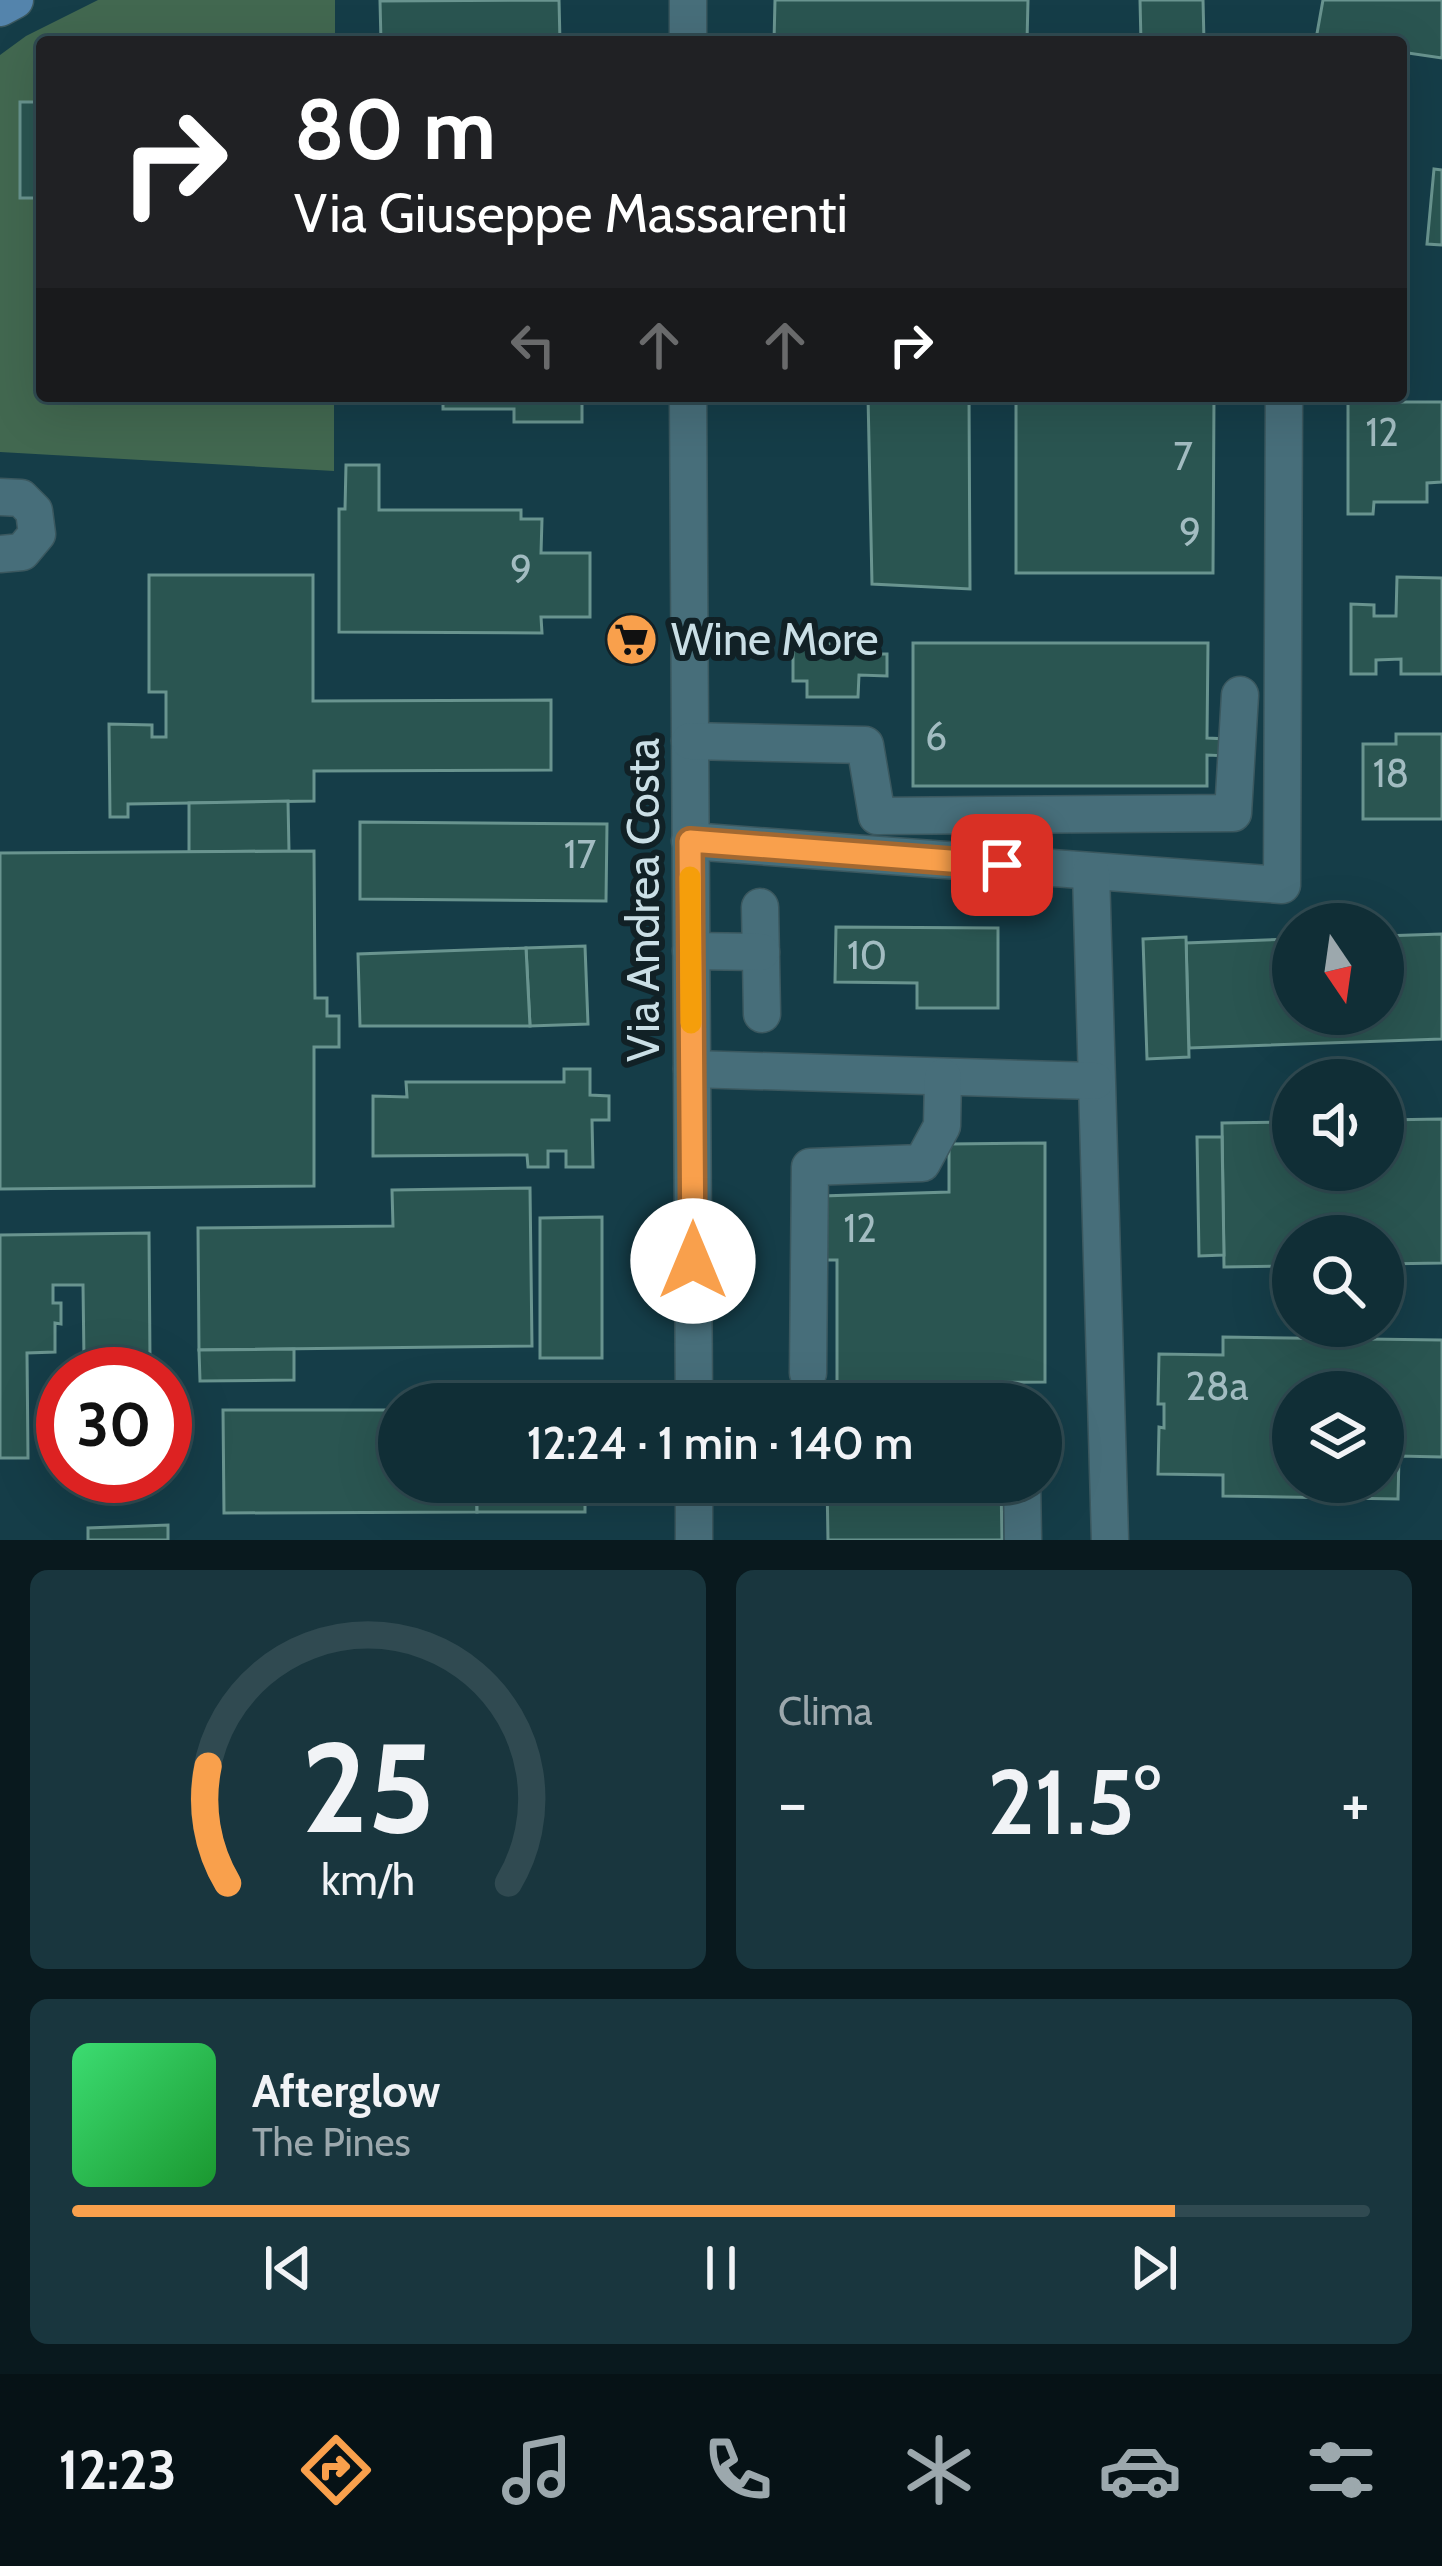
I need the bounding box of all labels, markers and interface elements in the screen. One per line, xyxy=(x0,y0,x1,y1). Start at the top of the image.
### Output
text: 80 m xyxy=(294,78,496,180)
icon: right xyxy=(96,84,252,240)
text: Via Giuseppe Massarenti xyxy=(294,180,848,246)
icon: left xyxy=(500,312,566,378)
icon: ahead xyxy=(626,312,692,378)
icon: ahead xyxy=(752,312,818,378)
icon: right xyxy=(878,312,944,378)
house number: 12 xyxy=(1365,408,1399,456)
house number: 7 xyxy=(1173,432,1193,480)
house number: 9 xyxy=(1179,508,1201,556)
house number: 9 xyxy=(510,545,532,593)
supermarket icon: Wine More xyxy=(604,611,660,667)
place label: Wine More xyxy=(671,612,879,666)
house number: 6 xyxy=(925,712,947,760)
street label: Via Andrea Costa xyxy=(616,738,670,1062)
house number: 18 xyxy=(1373,749,1409,797)
pin xyxy=(951,814,1053,916)
house number: 17 xyxy=(564,830,597,878)
icon: arrive xyxy=(969,832,1035,898)
north arrow xyxy=(1272,903,1404,1035)
map controls xyxy=(1272,903,1404,1503)
house number: 10 xyxy=(847,931,887,979)
button: sound xyxy=(1272,1059,1404,1191)
position arrow xyxy=(630,1198,756,1324)
house number: 12 xyxy=(843,1204,877,1252)
button: search xyxy=(1272,1215,1404,1347)
speed limit sign: 30 xyxy=(36,1347,192,1503)
house number: 28a xyxy=(1186,1362,1249,1410)
button: layers xyxy=(1272,1371,1404,1503)
text: 12:24 · 1 min · 140 m xyxy=(527,1416,913,1470)
text: Clima xyxy=(778,1687,872,1735)
text: 25 xyxy=(301,1712,435,1863)
text: 21.5° xyxy=(987,1747,1161,1857)
text: − xyxy=(778,1762,807,1843)
text: + xyxy=(1341,1762,1370,1843)
text: km/h xyxy=(321,1853,415,1905)
text: Afterglow xyxy=(252,2064,440,2118)
text: The Pines xyxy=(252,2118,411,2166)
icon: previous xyxy=(255,2235,321,2301)
icon: pause xyxy=(688,2235,754,2301)
icon: next xyxy=(1121,2235,1187,2301)
icon: directions xyxy=(294,2428,378,2512)
icon: music xyxy=(495,2428,579,2512)
icon: phone xyxy=(696,2428,780,2512)
icon: climate xyxy=(897,2428,981,2512)
icon: car xyxy=(1098,2428,1182,2512)
icon: filters xyxy=(1299,2428,1383,2512)
text: 12:23 xyxy=(59,2437,177,2503)

